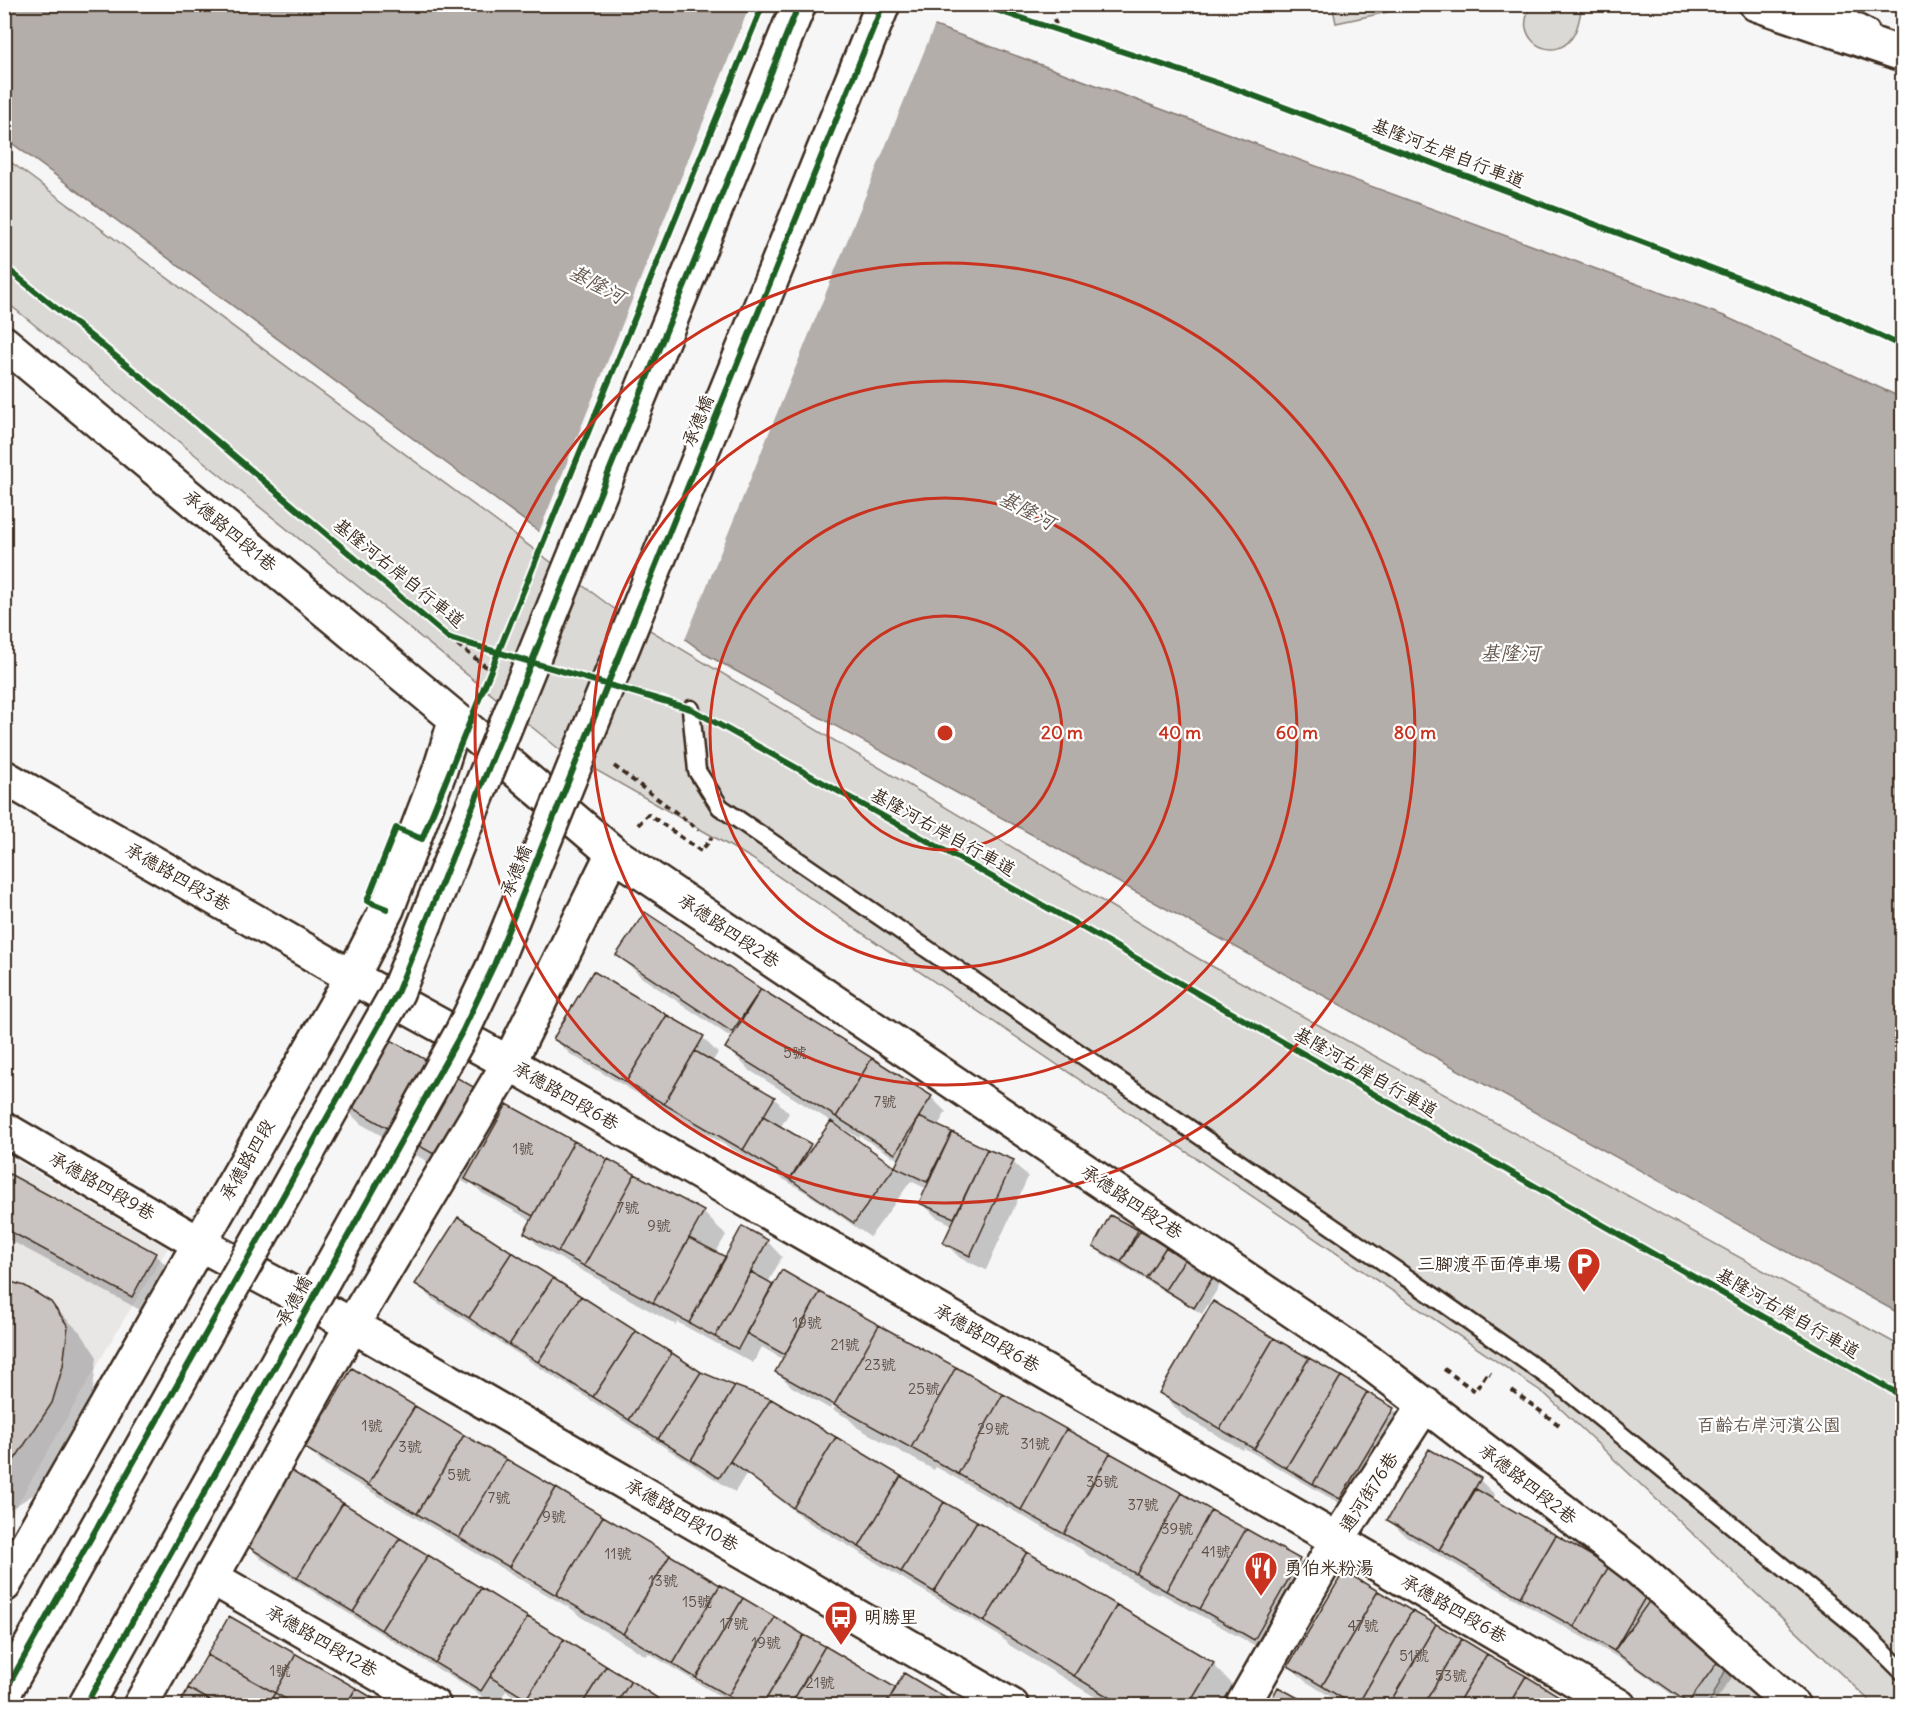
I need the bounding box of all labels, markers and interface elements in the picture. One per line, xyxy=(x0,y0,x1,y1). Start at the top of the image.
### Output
street label: 基隆河左岸自行車道 xyxy=(1368,113,1528,192)
water label: 基隆河 xyxy=(565,258,632,310)
street label: 承德橋 xyxy=(677,391,718,450)
water label: 基隆河 xyxy=(995,484,1062,536)
street label: 承德路四段1巷 xyxy=(179,485,282,576)
street label: 基隆河右岸自行車道 xyxy=(329,513,470,633)
water label: 基隆河 xyxy=(1480,640,1543,665)
text: 20 m xyxy=(1041,721,1083,744)
text: 40 m xyxy=(1159,721,1201,744)
text: 60 m xyxy=(1276,721,1318,744)
text: 80 m xyxy=(1394,721,1436,744)
centre of rings xyxy=(935,723,955,743)
street label: 基隆河右岸自行車道 xyxy=(867,782,1020,881)
street label: 承德路四段3巷 xyxy=(121,837,235,916)
street label: 承德橋 xyxy=(495,841,536,900)
street label: 承德路四段2巷 xyxy=(674,888,785,973)
street label: 基隆河右岸自行車道 xyxy=(1290,1021,1442,1122)
house number: 5號 xyxy=(783,1043,807,1062)
street label: 承德路四段6巷 xyxy=(509,1056,623,1135)
house number: 7號 xyxy=(874,1092,896,1111)
street label: 承德路四段 xyxy=(214,1115,279,1204)
house number: 1號 xyxy=(513,1139,533,1158)
street label: 承德路四段9巷 xyxy=(45,1146,159,1225)
street label: 承德路四段2巷 xyxy=(1077,1159,1188,1244)
house number: 7號 xyxy=(617,1198,639,1217)
house number: 9號 xyxy=(647,1216,671,1235)
parking icon: 三腳渡平面停車場 xyxy=(1566,1246,1602,1293)
place label: 三腳渡平面停車場 xyxy=(1417,1252,1561,1275)
street label: 基隆河右岸自行車道 xyxy=(1712,1262,1864,1363)
street label: 承德橋 xyxy=(270,1272,317,1330)
street label: 承德路四段6巷 xyxy=(930,1298,1044,1377)
house number: 19號 xyxy=(792,1313,822,1332)
house number: 21號 xyxy=(830,1335,860,1354)
house number: 23號 xyxy=(864,1355,896,1374)
house number: 25號 xyxy=(908,1379,940,1398)
park label: 百齡右岸河濱公園 xyxy=(1697,1413,1841,1436)
house number: 1號 xyxy=(362,1416,382,1435)
house number: 29號 xyxy=(977,1419,1009,1438)
house number: 31號 xyxy=(1020,1434,1050,1453)
house number: 3號 xyxy=(398,1437,422,1456)
street label: 承德路四段2巷 xyxy=(1475,1438,1582,1529)
street label: 通河街76巷 xyxy=(1334,1447,1403,1536)
house number: 5號 xyxy=(447,1465,471,1484)
house number: 35號 xyxy=(1086,1472,1118,1491)
street label: 承德路四段10巷 xyxy=(622,1473,743,1556)
house number: 7號 xyxy=(488,1488,510,1507)
house number: 37號 xyxy=(1128,1495,1158,1514)
house number: 9號 xyxy=(542,1507,566,1526)
house number: 39號 xyxy=(1161,1519,1193,1538)
house number: 41號 xyxy=(1201,1542,1231,1561)
house number: 11號 xyxy=(605,1544,631,1563)
restaurant icon: 勇伯米粉湯 xyxy=(1243,1550,1279,1597)
place label: 勇伯米粉湯 xyxy=(1284,1556,1374,1579)
street label: 承德路四段6巷 xyxy=(1397,1569,1511,1648)
house number: 13號 xyxy=(648,1571,678,1590)
house number: 15號 xyxy=(682,1592,712,1611)
street label: 承德路四段12巷 xyxy=(262,1599,382,1682)
bus stop icon: 明勝里 xyxy=(823,1599,859,1646)
place label: 明勝里 xyxy=(864,1605,918,1628)
house number: 17號 xyxy=(720,1614,748,1633)
house number: 47號 xyxy=(1348,1616,1378,1635)
house number: 19號 xyxy=(751,1633,781,1652)
house number: 51號 xyxy=(1399,1646,1429,1665)
house number: 1號 xyxy=(270,1661,290,1680)
house number: 53號 xyxy=(1435,1666,1467,1685)
house number: 21號 xyxy=(805,1673,835,1692)

